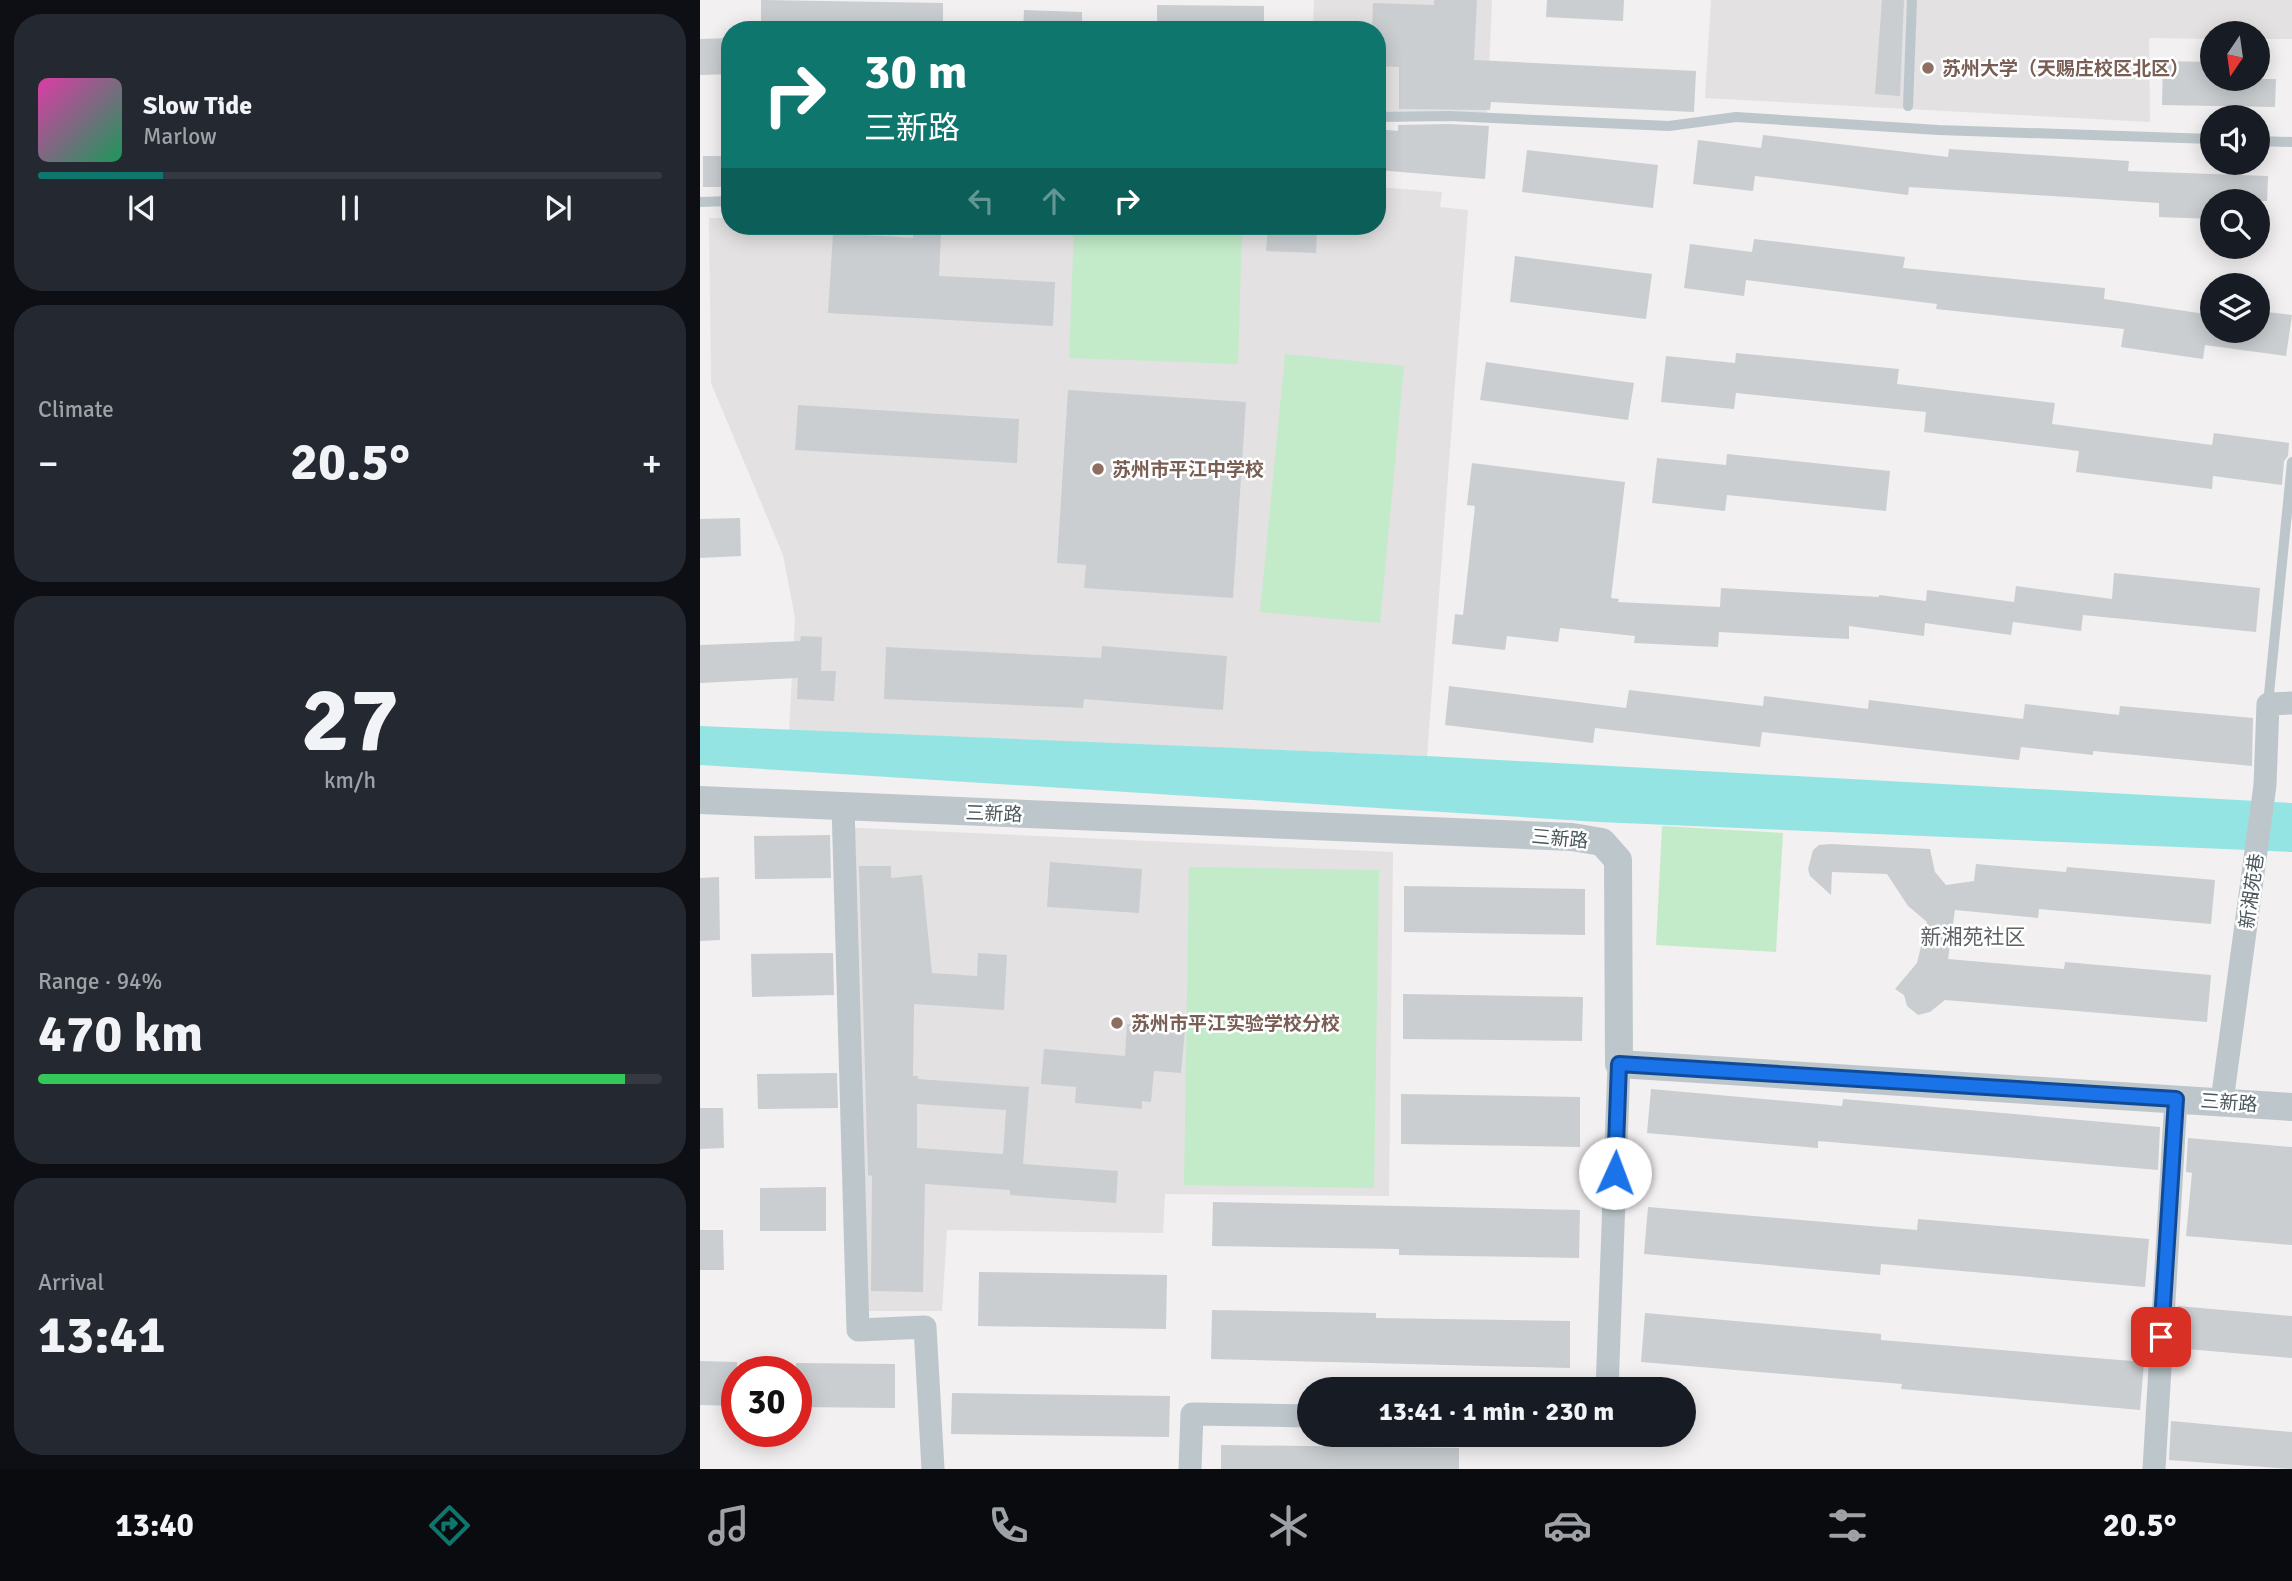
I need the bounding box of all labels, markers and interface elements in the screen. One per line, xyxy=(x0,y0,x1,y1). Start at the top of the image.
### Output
north arrow xyxy=(2200,21,2270,91)
map controls xyxy=(2200,21,2270,343)
text: 30 m xyxy=(864,42,967,102)
icon: right xyxy=(749,49,840,140)
place label: 苏州大学（天赐庄校区北区） xyxy=(1942,57,2189,81)
marker: 苏州大学（天赐庄校区北区） xyxy=(1920,60,1936,76)
text: Slow Tide xyxy=(143,90,252,122)
button: sound xyxy=(2200,105,2270,175)
text: 三新路 xyxy=(864,109,960,148)
text: Marlow xyxy=(143,122,217,151)
icon: left xyxy=(962,182,1000,220)
icon: ahead xyxy=(1035,182,1073,220)
icon: right xyxy=(1108,182,1146,220)
icon: previous xyxy=(123,189,161,227)
icon: pause xyxy=(331,189,369,227)
icon: next xyxy=(539,189,577,227)
button: search xyxy=(2200,189,2270,259)
button: layers xyxy=(2200,273,2270,343)
text: Climate xyxy=(38,395,114,424)
text: 20.5° xyxy=(290,430,410,494)
text: − xyxy=(38,440,59,487)
text: + xyxy=(641,440,662,487)
place label: 苏州市平江中学校 xyxy=(1112,458,1264,482)
marker: 苏州市平江中学校 xyxy=(1090,461,1106,477)
text: 27 xyxy=(301,664,399,777)
text: km/h xyxy=(324,766,376,795)
street label: 三新路 xyxy=(965,801,1023,827)
street label: 三新路 xyxy=(1530,825,1589,853)
street label: 新湘苑巷 xyxy=(2235,852,2269,930)
district label: 新湘苑社区 xyxy=(1921,924,2026,950)
text: Range · 94% xyxy=(38,967,162,996)
text: 470 km xyxy=(38,1002,203,1066)
place label: 苏州市平江实验学校分校 xyxy=(1131,1012,1340,1036)
marker: 苏州市平江实验学校分校 xyxy=(1109,1015,1125,1031)
street label: 三新路 xyxy=(2200,1089,2258,1117)
position arrow xyxy=(1578,1136,1652,1210)
text: Arrival xyxy=(38,1268,104,1297)
text: 13:41 xyxy=(38,1303,166,1367)
pin xyxy=(2131,1307,2191,1367)
icon: arrive xyxy=(2142,1318,2180,1356)
speed limit sign: 30 xyxy=(721,1356,812,1447)
text: 13:41 · 1 min · 230 m xyxy=(1379,1396,1614,1428)
icon: directions xyxy=(425,1501,474,1550)
icon: music xyxy=(704,1501,753,1550)
icon: phone xyxy=(984,1501,1033,1550)
icon: climate xyxy=(1264,1501,1313,1550)
icon: car xyxy=(1543,1501,1592,1550)
icon: filters xyxy=(1823,1501,1872,1550)
text: 13:40 xyxy=(115,1506,194,1545)
text: 20.5° xyxy=(2103,1506,2177,1545)

